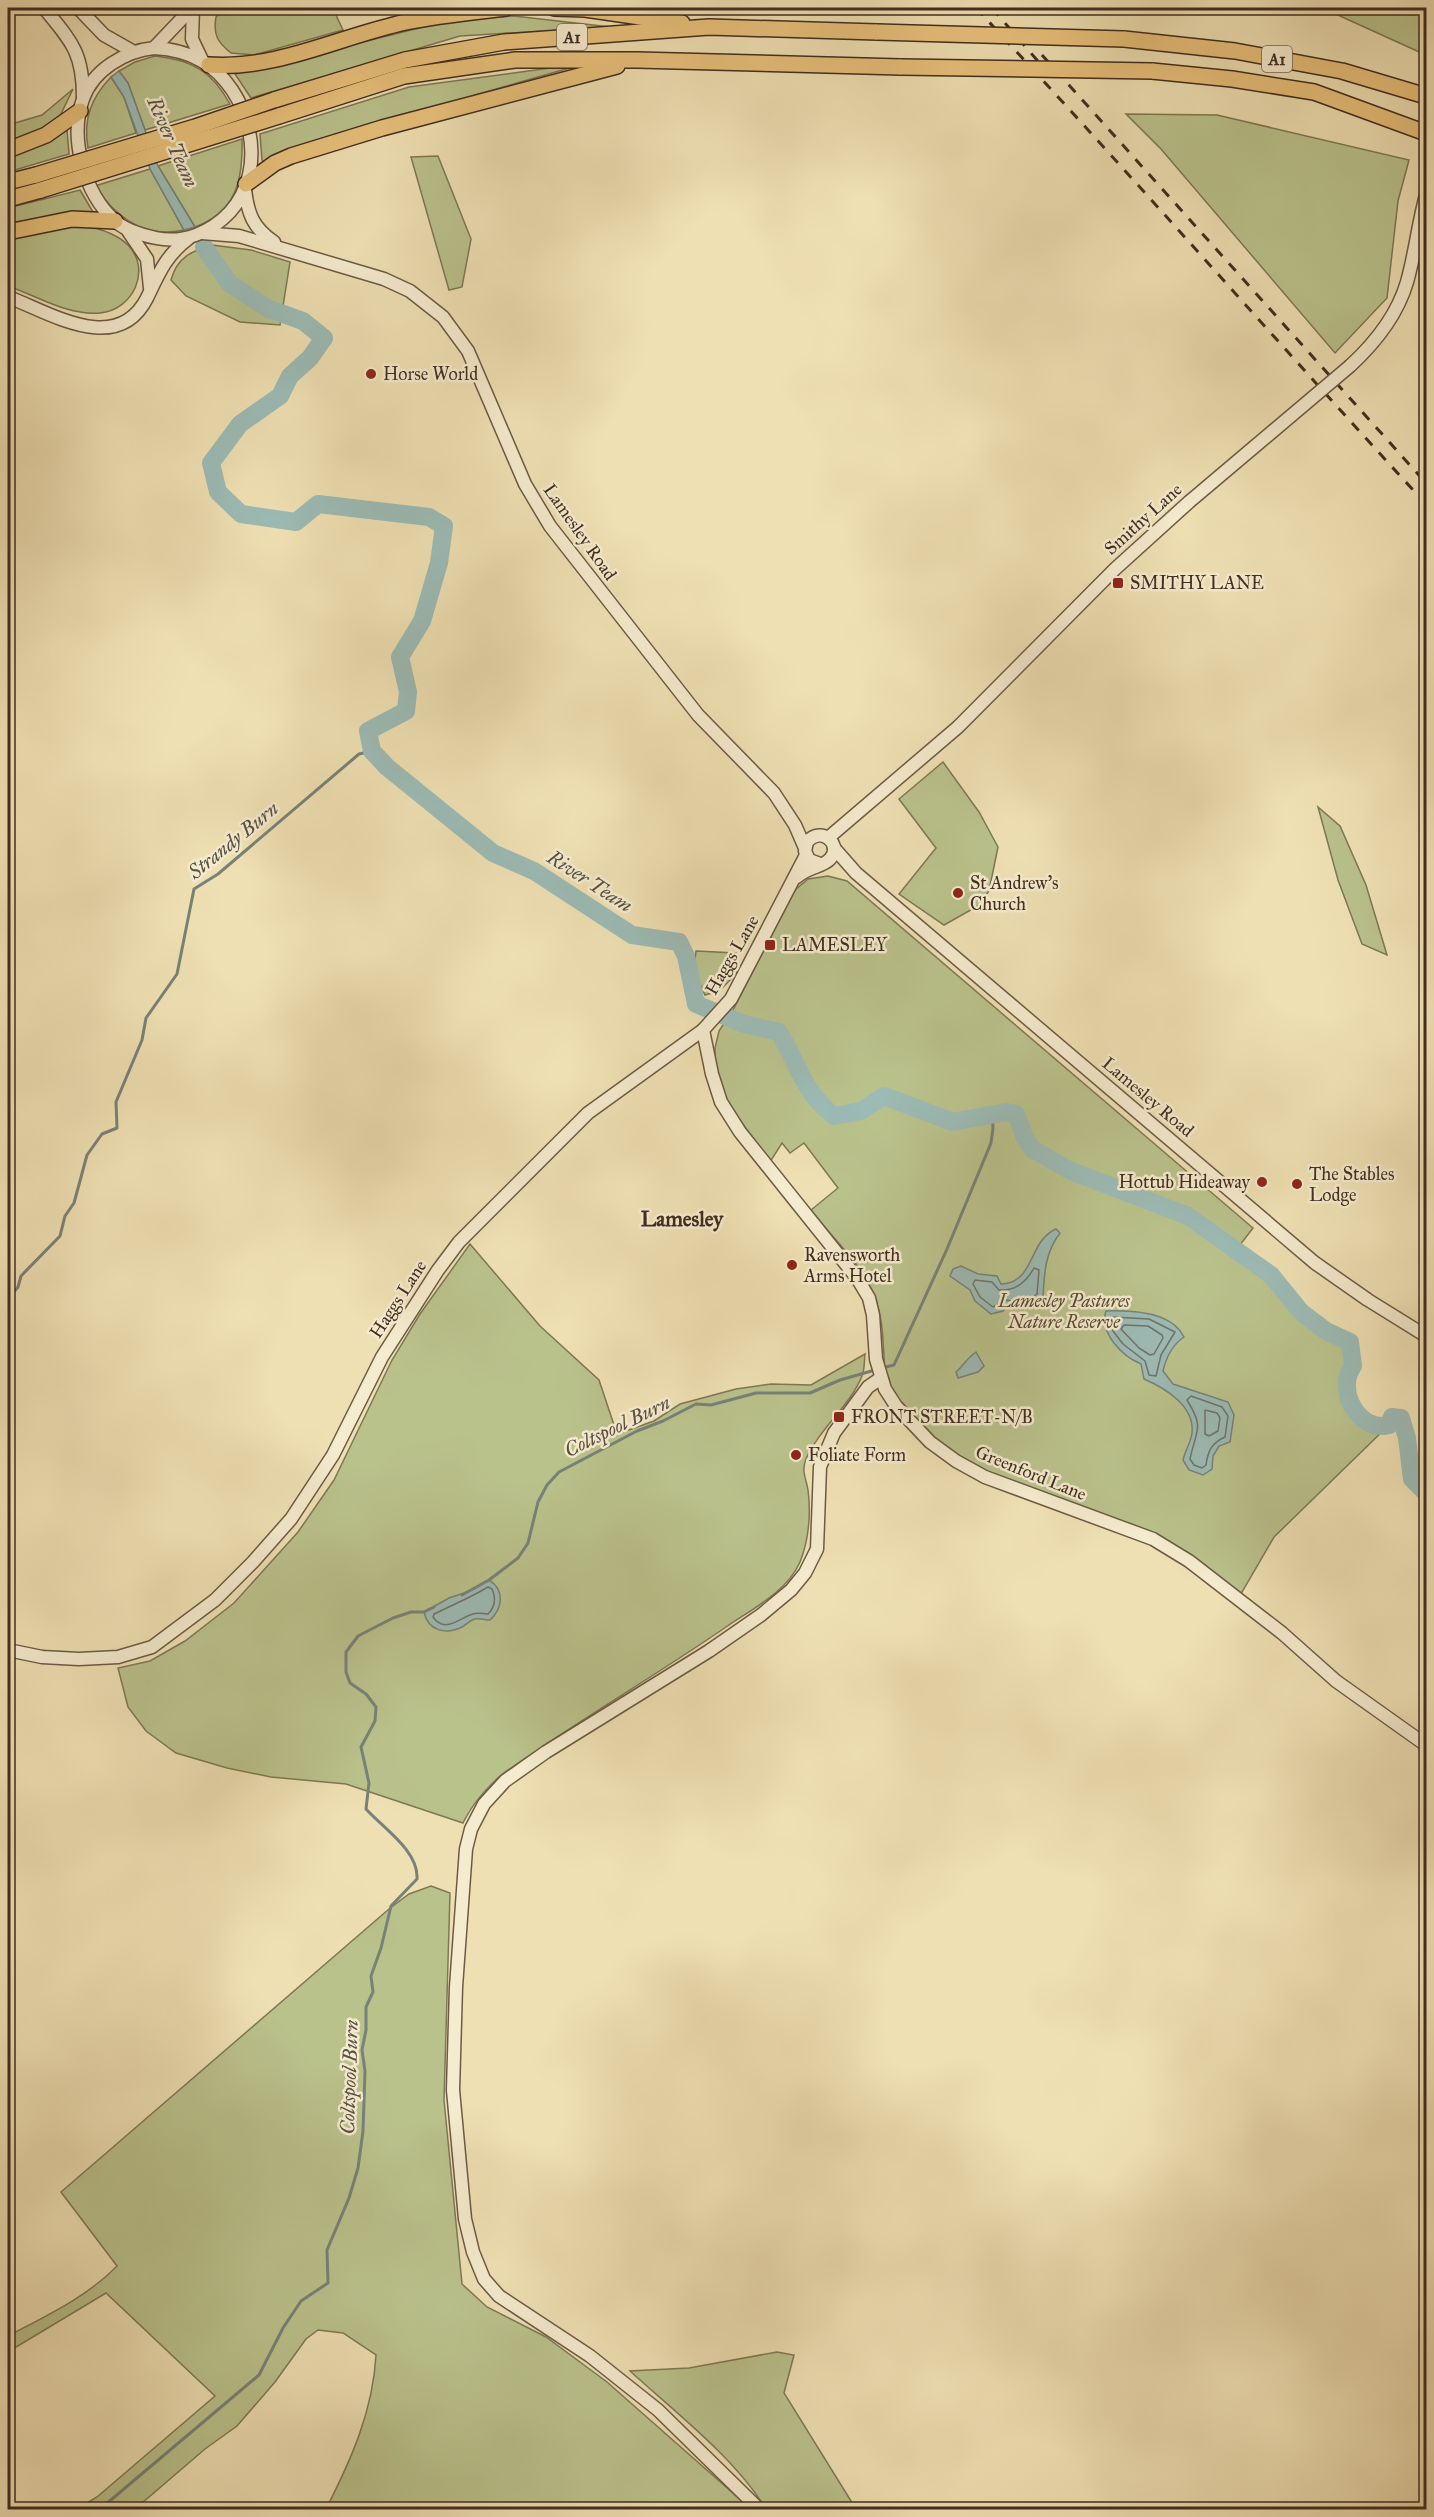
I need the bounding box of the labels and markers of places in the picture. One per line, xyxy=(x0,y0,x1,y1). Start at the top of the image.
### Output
place label: Horse World xyxy=(383,363,478,385)
marker: Horse World xyxy=(364,367,378,381)
place label: SMITHY LANE xyxy=(1130,572,1264,594)
marker: SMITHY LANE xyxy=(1111,576,1125,590)
place label: St Andrew's Church xyxy=(970,872,1059,915)
marker: St Andrew's Church xyxy=(951,886,965,900)
place label: LAMESLEY xyxy=(782,934,888,956)
marker: LAMESLEY xyxy=(763,938,777,952)
place label: The Stables Lodge xyxy=(1309,1163,1395,1207)
place label: Hottub Hideaway xyxy=(1118,1171,1251,1193)
marker: Hottub Hideaway xyxy=(1255,1175,1269,1189)
marker: The Stables Lodge xyxy=(1290,1177,1304,1191)
place label: Ravensworth Arms Hotel xyxy=(803,1244,900,1287)
marker: Ravensworth Arms Hotel xyxy=(785,1258,799,1272)
place label: FRONT STREET-N/B xyxy=(851,1406,1033,1428)
marker: FRONT STREET-N/B xyxy=(832,1410,846,1424)
place label: Foliate Form xyxy=(808,1444,906,1466)
marker: Foliate Form xyxy=(789,1448,803,1462)

